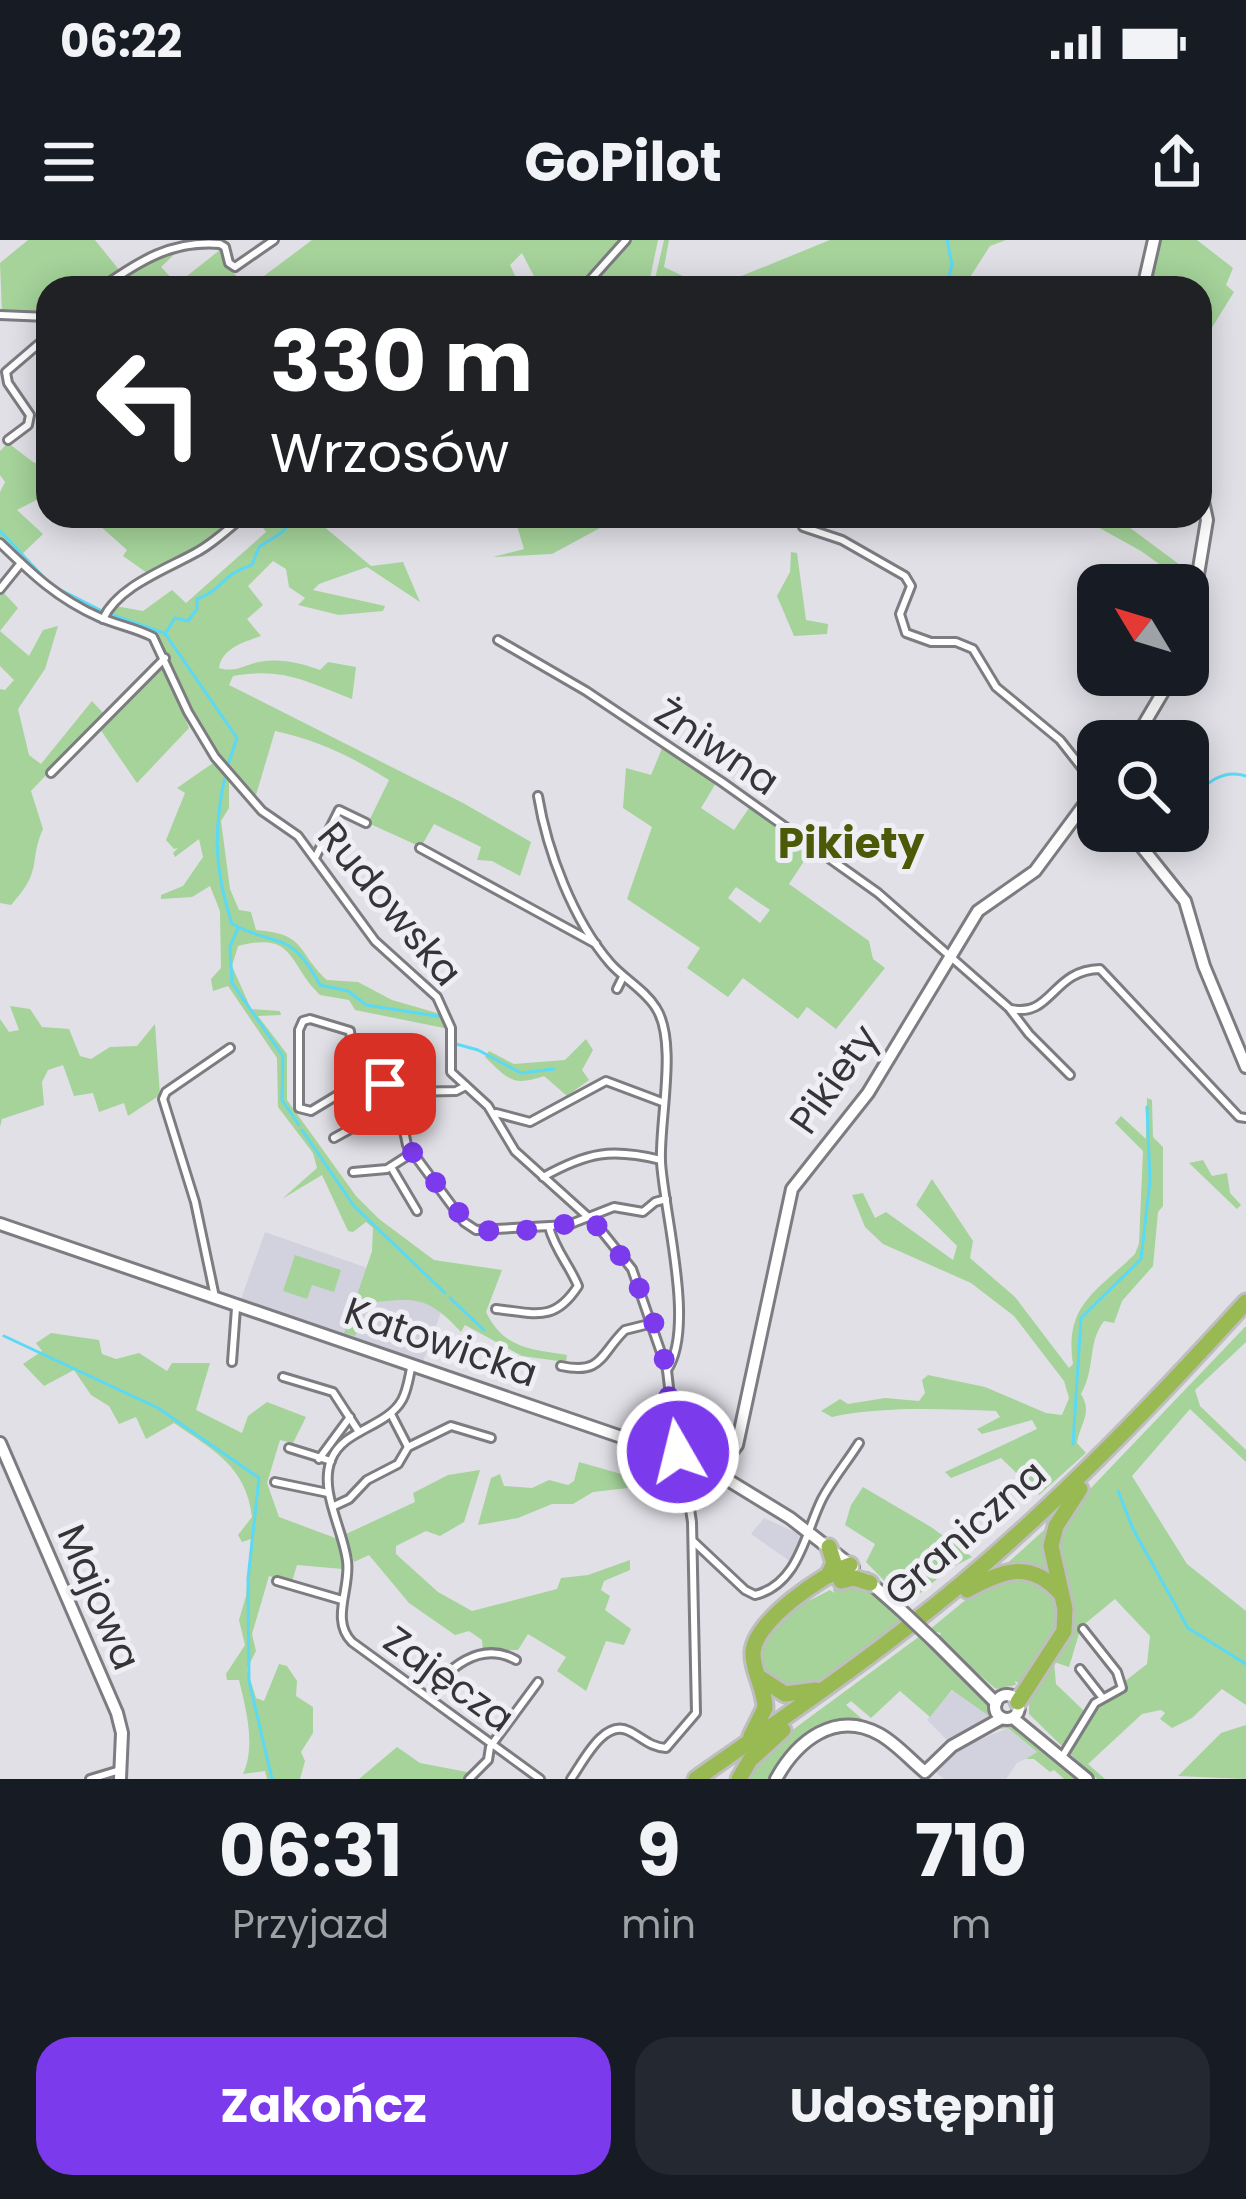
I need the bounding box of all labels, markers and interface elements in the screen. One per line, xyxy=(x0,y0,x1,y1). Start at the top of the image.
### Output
text: 06:22 xyxy=(60,10,182,73)
text: GoPilot xyxy=(524,124,722,200)
icon: menu xyxy=(36,129,102,195)
icon: share xyxy=(1144,129,1210,195)
text: 330 m xyxy=(270,303,533,420)
icon: left xyxy=(72,324,228,480)
text: Wrzosów xyxy=(270,415,509,491)
north arrow xyxy=(1077,564,1209,696)
map controls xyxy=(1077,564,1209,852)
street label: Żniwna xyxy=(644,685,790,809)
button: search xyxy=(1077,720,1209,852)
street label: Rudowska xyxy=(305,810,475,998)
district label: Pikiety xyxy=(778,814,925,873)
street label: Pikiety xyxy=(776,1013,892,1145)
pin xyxy=(334,1033,436,1135)
icon: arrive xyxy=(352,1051,418,1117)
street label: Katowicka xyxy=(337,1283,545,1401)
position arrow xyxy=(615,1389,741,1515)
street label: Graniczna xyxy=(872,1447,1058,1619)
street label: Majowa xyxy=(44,1516,154,1678)
street label: Zajęcza xyxy=(373,1613,525,1745)
text: 06:31 xyxy=(219,1800,403,1901)
text: 9 xyxy=(637,1800,681,1901)
text: 710 xyxy=(915,1800,1027,1901)
text: Przyjazd xyxy=(232,1897,389,1952)
text: min xyxy=(621,1897,696,1952)
text: m xyxy=(951,1897,991,1952)
button: Zakończ xyxy=(36,2037,611,2175)
button: Udostępnij xyxy=(635,2037,1210,2175)

